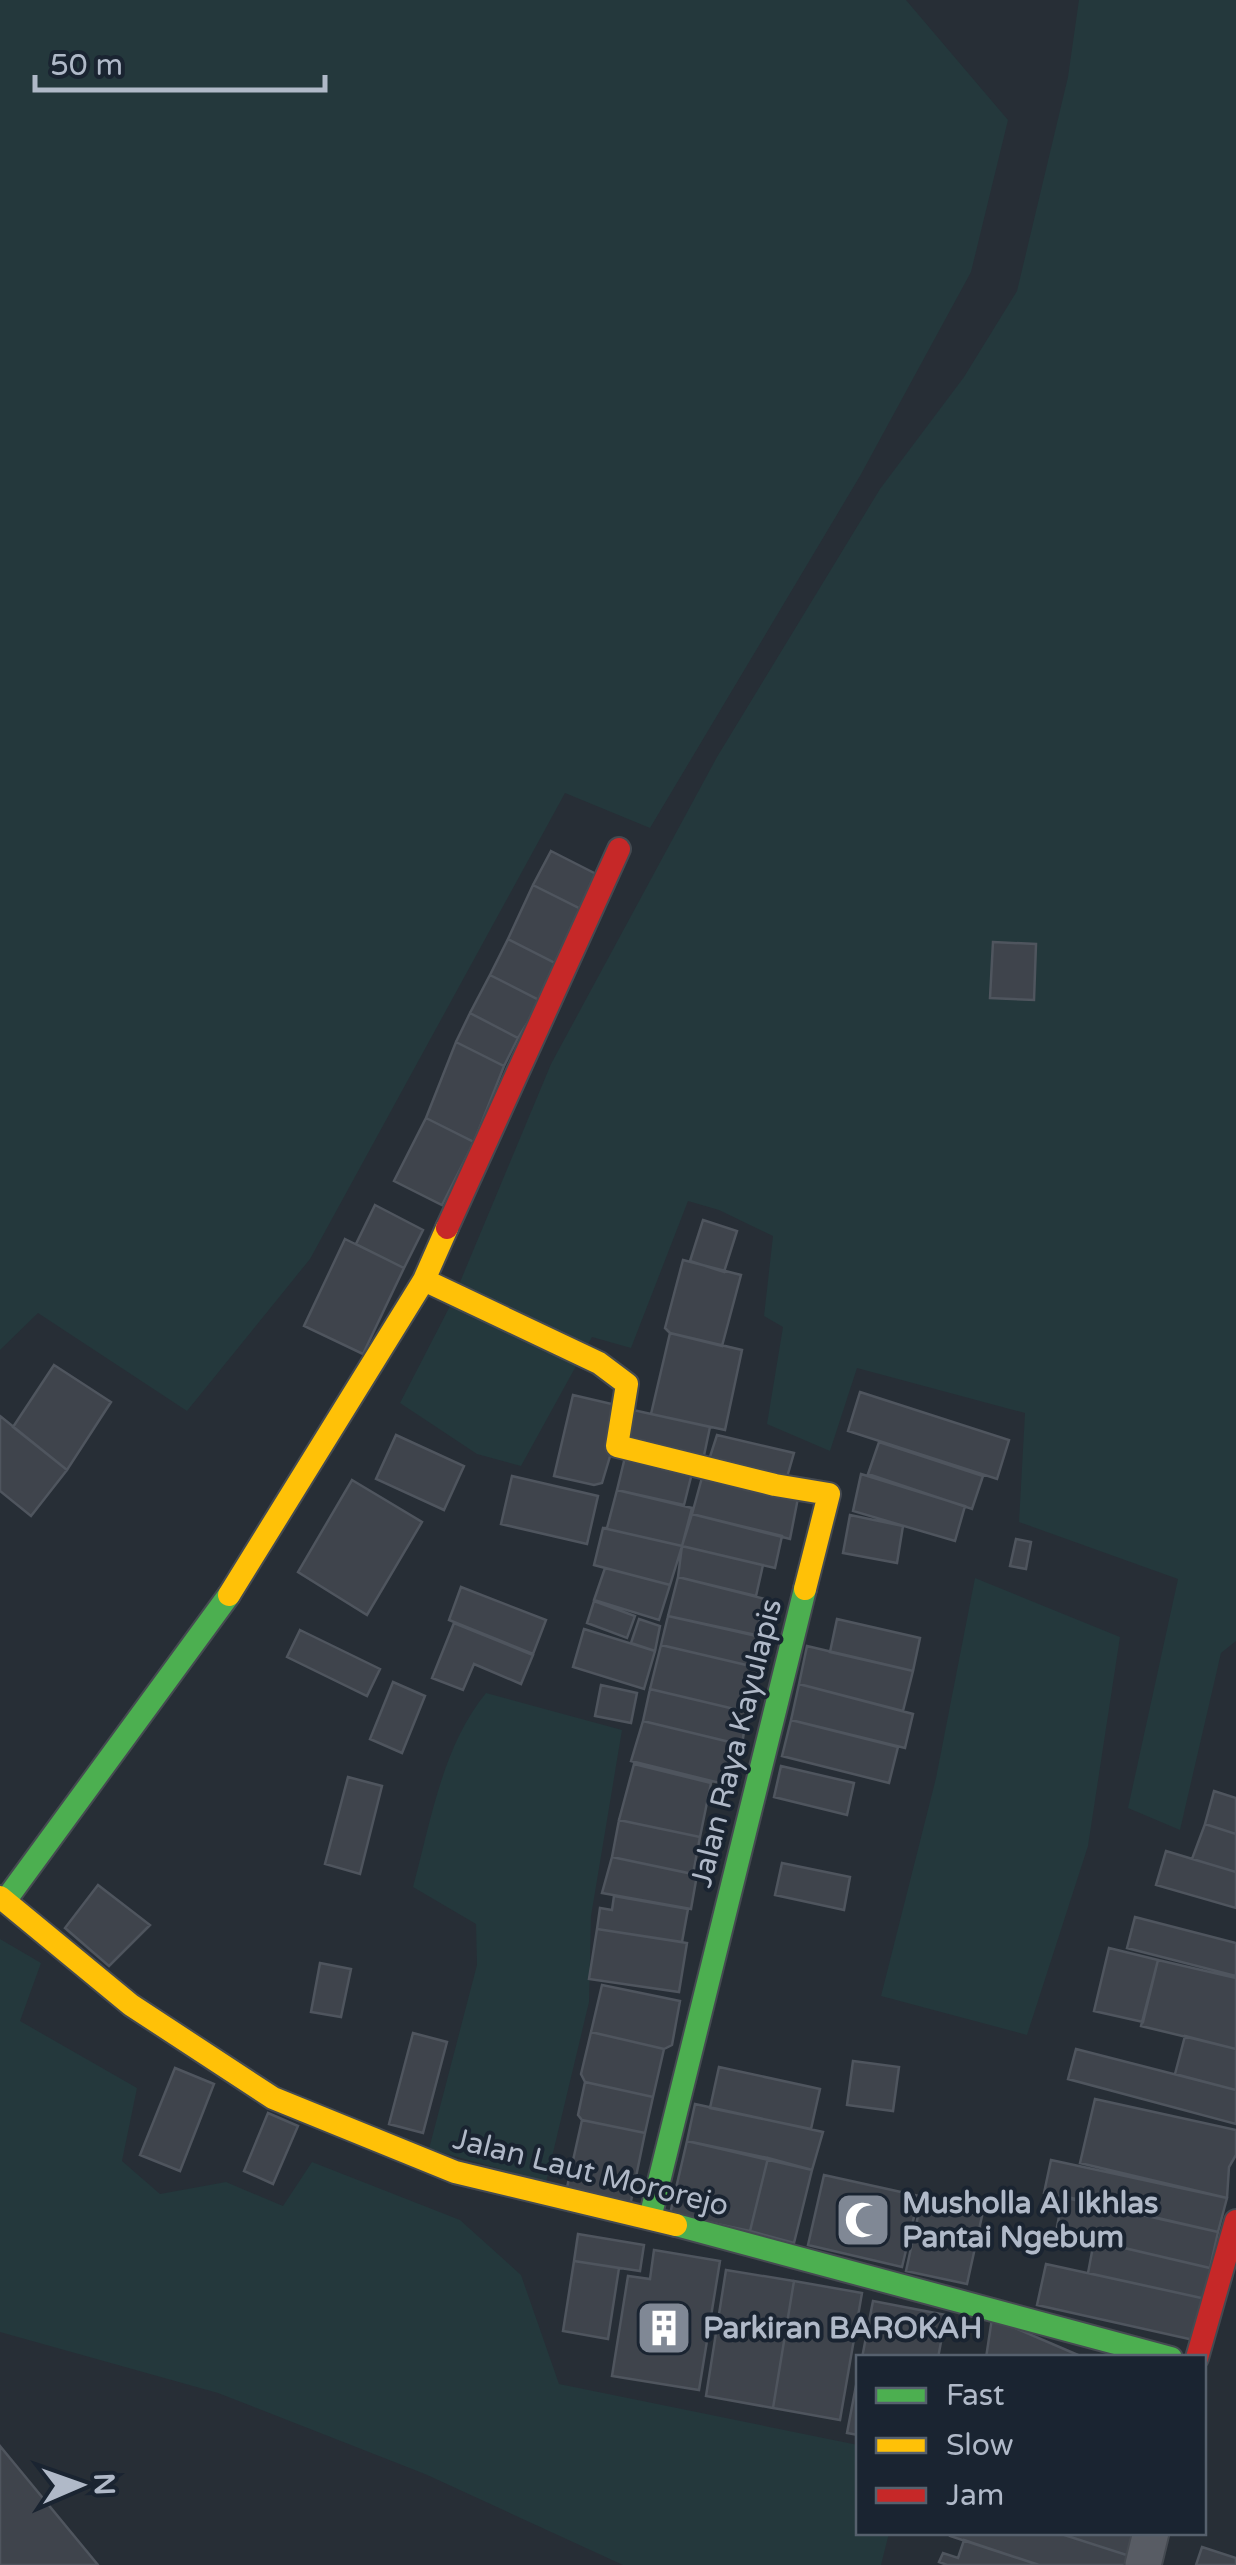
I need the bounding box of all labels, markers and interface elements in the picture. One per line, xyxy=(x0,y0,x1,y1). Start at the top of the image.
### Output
scale bar xyxy=(35,30,325,92)
text: 50 m xyxy=(50,47,123,84)
street label: Jalan Raya Kayulapis xyxy=(683,1595,790,1891)
street label: Jalan Laut Mororejo xyxy=(449,2120,733,2225)
place label: Musholla Al Ikhlas Pantai Ngebum xyxy=(902,2185,1158,2256)
mosque icon: Musholla Al Ikhlas Pantai Ngebum xyxy=(833,2190,893,2250)
building icon: Parkiran BAROKAH xyxy=(634,2298,694,2358)
place label: Parkiran BAROKAH xyxy=(703,2310,982,2347)
legend xyxy=(856,2355,1206,2535)
text: Fast xyxy=(946,2377,1005,2414)
text: Slow xyxy=(946,2427,1014,2464)
north arrow xyxy=(30,2435,130,2535)
text: N xyxy=(87,2472,121,2496)
text: Jam xyxy=(946,2477,1004,2514)

